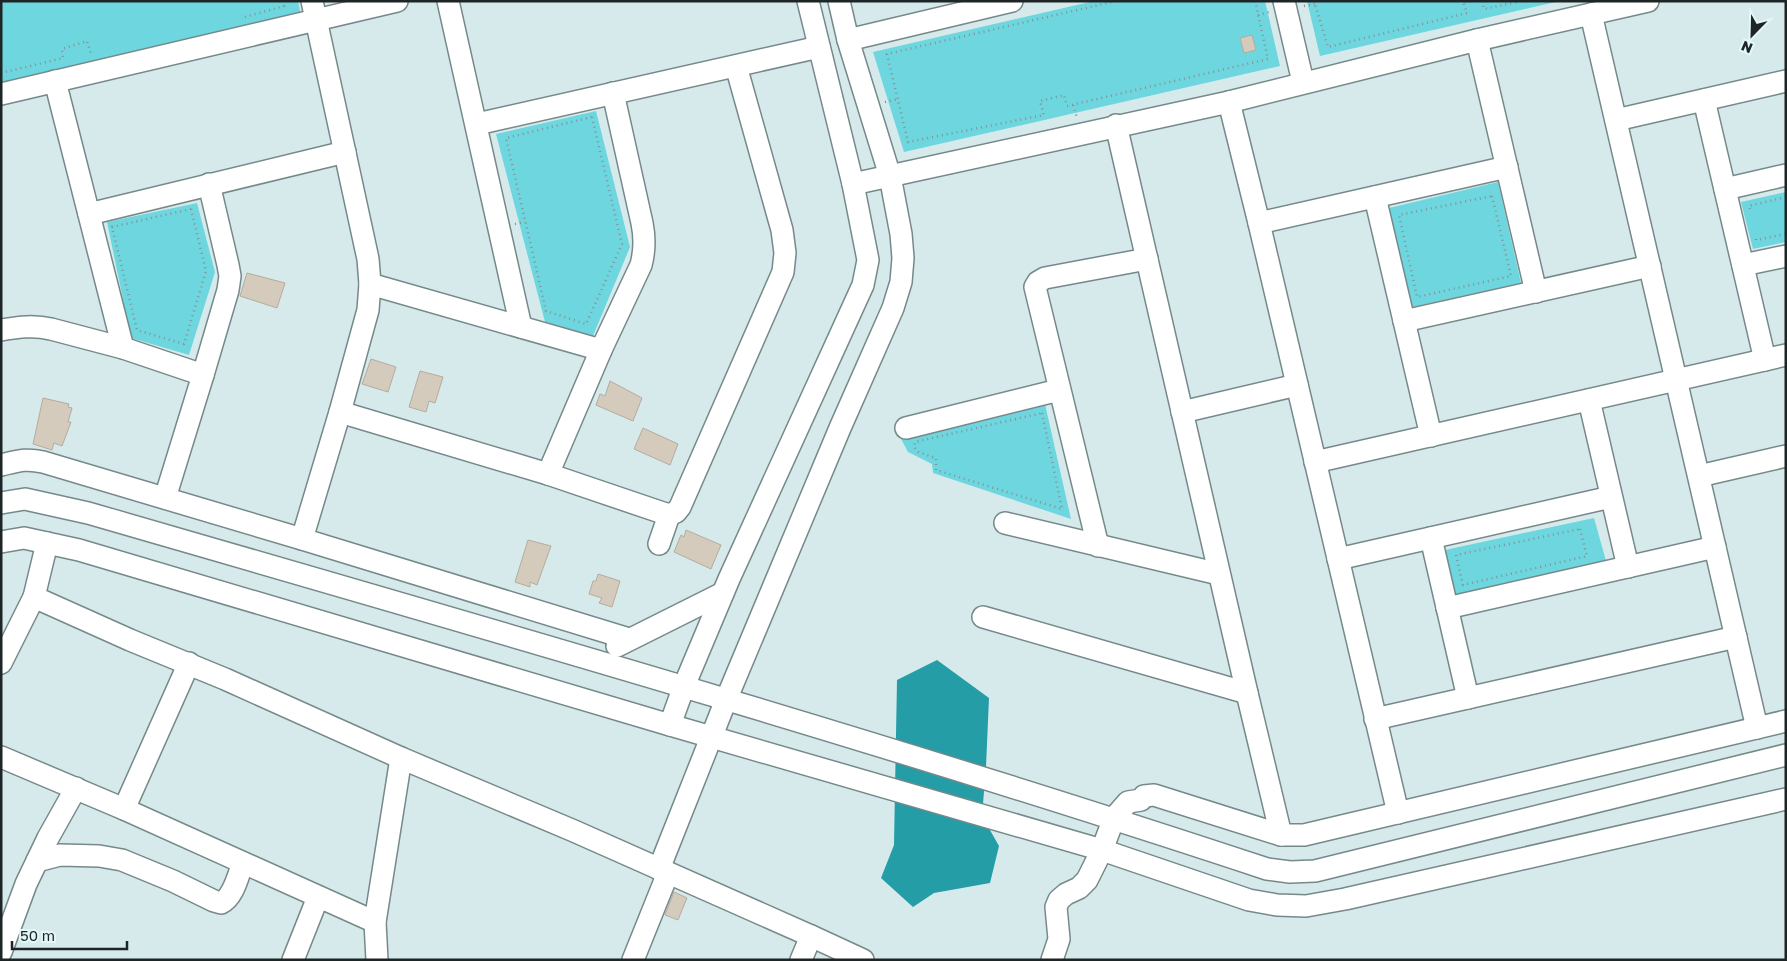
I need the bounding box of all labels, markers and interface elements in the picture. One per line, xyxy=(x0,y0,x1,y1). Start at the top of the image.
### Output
north arrow xyxy=(1727,10,1777,60)
text: N xyxy=(1739,38,1755,57)
scale bar xyxy=(12,918,128,950)
text: 50 m xyxy=(20,926,55,944)

